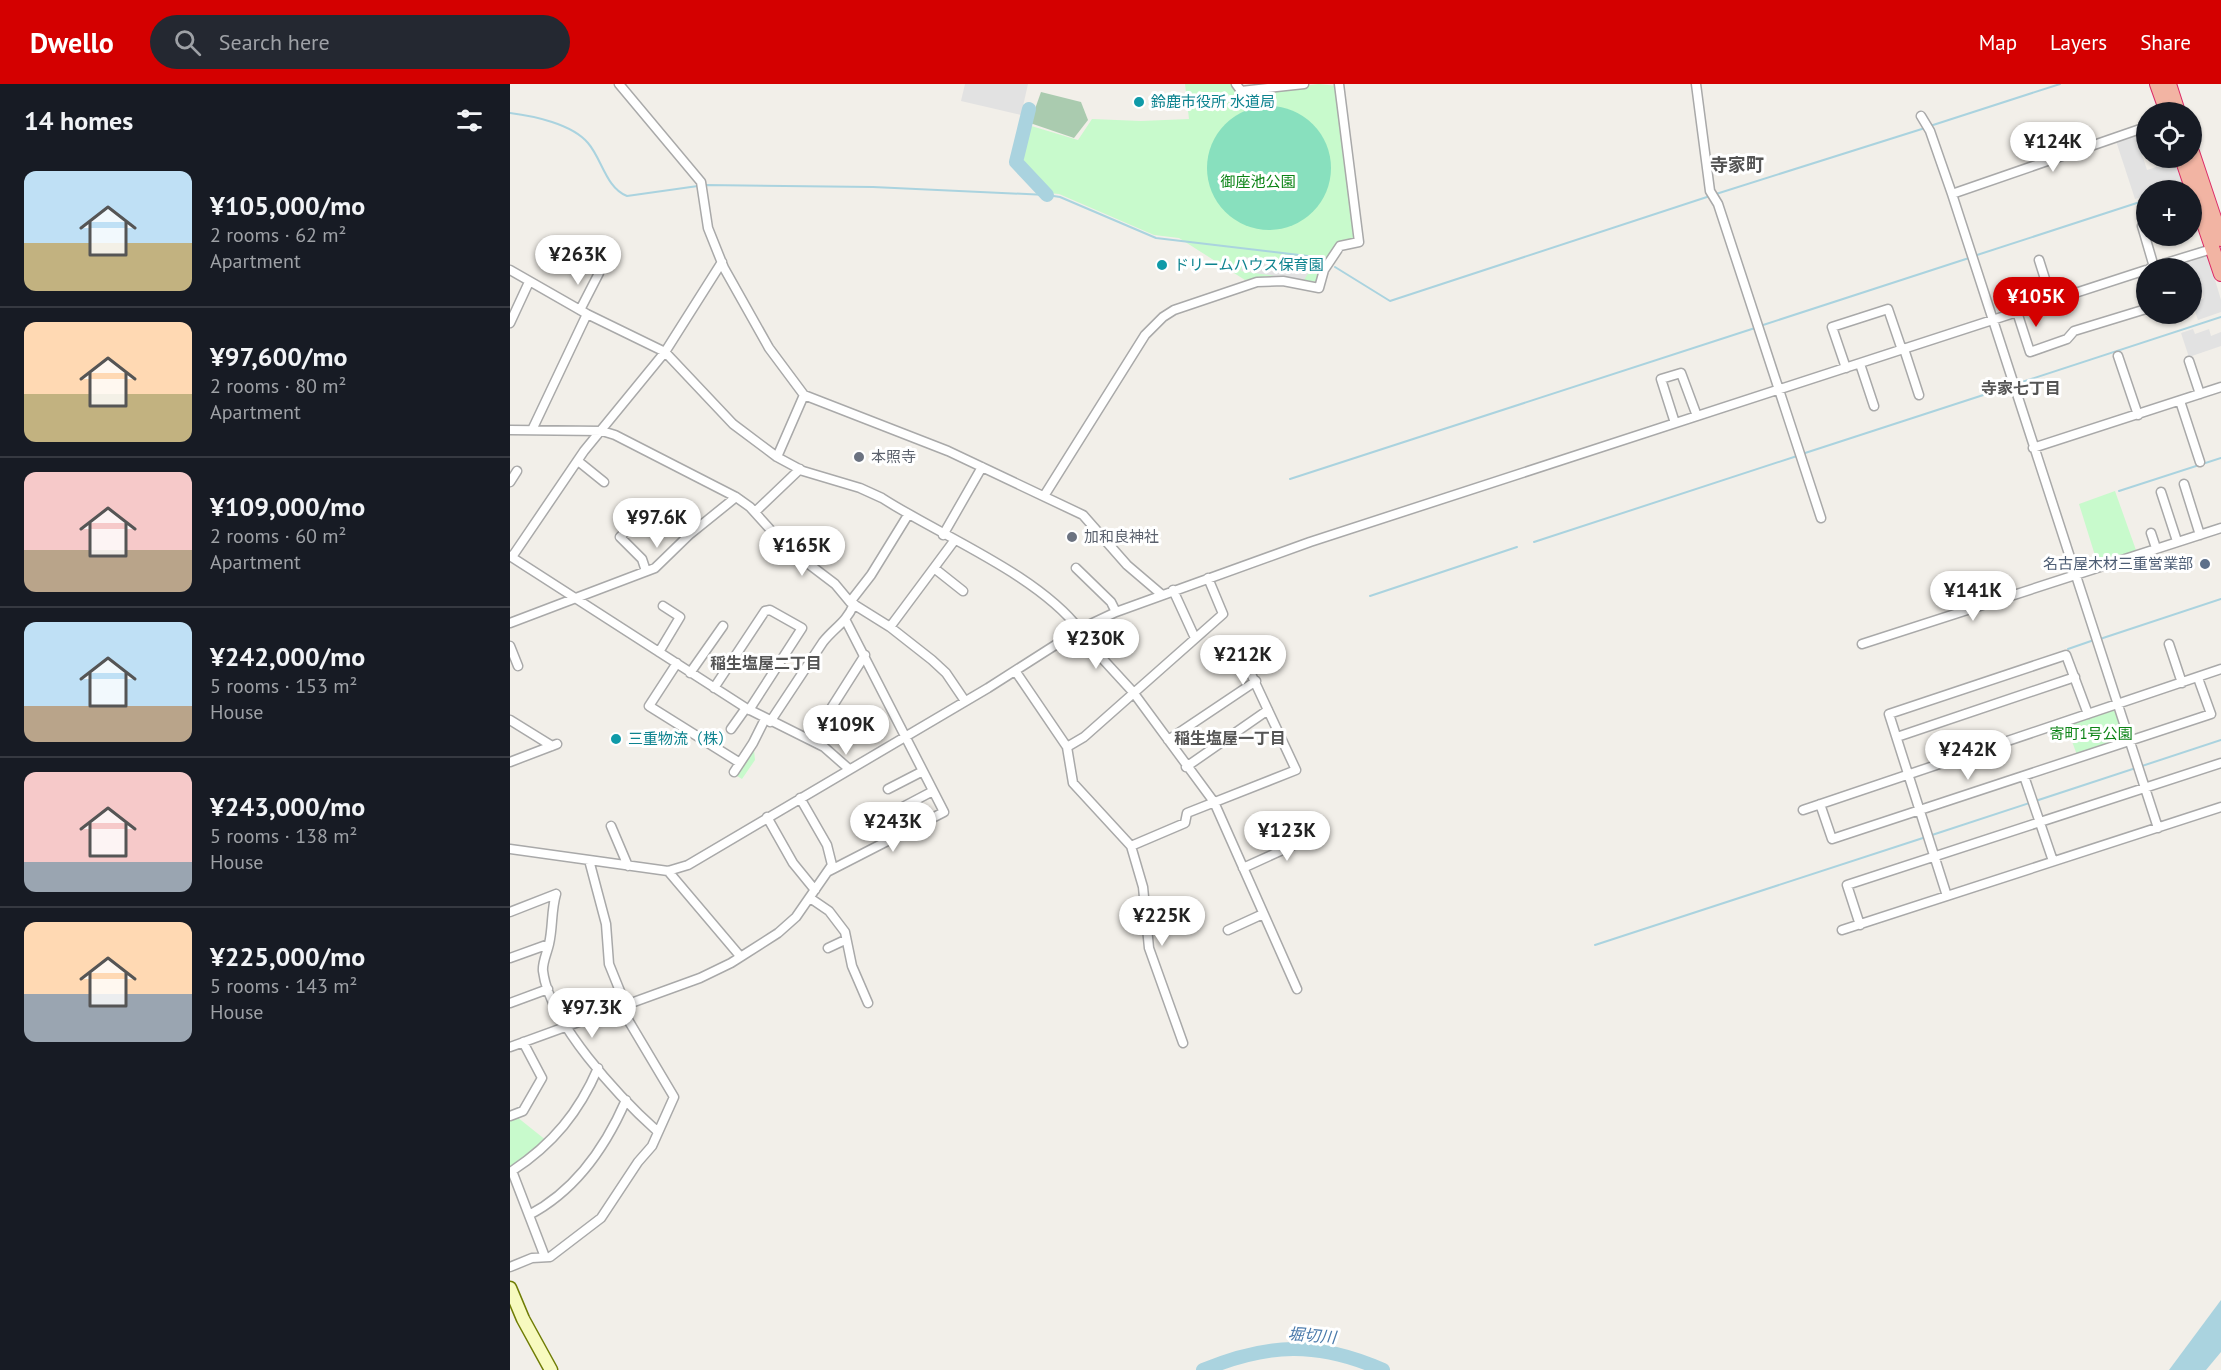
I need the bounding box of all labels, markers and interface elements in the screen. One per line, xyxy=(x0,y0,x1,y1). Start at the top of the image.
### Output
search box xyxy=(150,15,570,69)
text: Dwello xyxy=(30,24,114,61)
icon: search xyxy=(171,26,204,59)
text: Search here xyxy=(219,28,330,56)
text: Map xyxy=(1979,29,2017,56)
text: Layers xyxy=(2050,29,2107,56)
text: Share xyxy=(2140,29,2191,56)
place label: 鈴鹿市役所 水道局 xyxy=(1151,92,1275,111)
marker: 鈴鹿市役所 水道局 xyxy=(1132,95,1146,109)
map controls xyxy=(2136,102,2202,324)
button: locate xyxy=(2136,102,2202,168)
text: 14 homes xyxy=(24,104,133,137)
icon: filters xyxy=(453,104,486,137)
pin: ¥124K xyxy=(2011,122,2095,173)
text: ¥124K xyxy=(2024,128,2082,154)
district label: 寺家町 xyxy=(1710,153,1764,176)
park label: 御座池公園 xyxy=(1220,172,1296,191)
button: + xyxy=(2136,180,2202,246)
text: ¥105,000/mo xyxy=(210,189,365,222)
icon: home xyxy=(72,195,144,267)
text: 2 rooms · 62 m² xyxy=(210,222,346,248)
pin: ¥263K xyxy=(536,235,620,286)
text: ¥263K xyxy=(549,241,607,267)
text: Apartment xyxy=(210,248,301,274)
place label: ドリームハウス保育園 xyxy=(1174,255,1324,274)
marker: ドリームハウス保育園 xyxy=(1155,258,1169,272)
button: − xyxy=(2136,258,2202,324)
pin: ¥105K xyxy=(1994,277,2078,328)
text: ¥105K xyxy=(2007,283,2065,309)
text: ¥97,600/mo xyxy=(210,340,347,373)
icon: home xyxy=(72,346,144,418)
text: 2 rooms · 80 m² xyxy=(210,373,346,399)
district label: 寺家七丁目 xyxy=(1981,378,2061,398)
text: Apartment xyxy=(210,399,301,425)
place label: 本照寺 xyxy=(871,447,916,466)
marker: 本照寺 xyxy=(852,450,866,464)
text: ¥109,000/mo xyxy=(210,490,365,523)
icon: home xyxy=(72,496,144,568)
pin: ¥97.6K xyxy=(608,498,706,549)
text: ¥97.6K xyxy=(627,504,687,530)
text: 2 rooms · 60 m² xyxy=(210,523,346,549)
pin: ¥165K xyxy=(760,526,844,577)
place label: 加和良神社 xyxy=(1084,527,1159,546)
marker: 加和良神社 xyxy=(1065,530,1079,544)
text: ¥165K xyxy=(773,532,831,558)
text: Apartment xyxy=(210,549,301,575)
place label: 名古屋木材三重営業部 xyxy=(2043,554,2193,573)
marker: 名古屋木材三重営業部 xyxy=(2198,557,2212,571)
pin: ¥141K xyxy=(1931,571,2015,622)
text: ¥141K xyxy=(1944,577,2002,603)
pin: ¥230K xyxy=(1054,619,1138,670)
text: ¥230K xyxy=(1067,625,1125,651)
pin: ¥212K xyxy=(1201,635,1285,686)
text: ¥242,000/mo xyxy=(210,640,365,673)
text: ¥212K xyxy=(1214,641,1272,667)
icon: home xyxy=(72,646,144,718)
district label: 稲生塩屋二丁目 xyxy=(710,653,822,673)
text: 5 rooms · 153 m² xyxy=(210,673,357,699)
text: House xyxy=(210,699,264,725)
pin: ¥109K xyxy=(804,705,888,756)
text: ¥109K xyxy=(817,711,875,737)
park label: 寄町1号公園 xyxy=(2049,724,2133,743)
district label: 稲生塩屋一丁目 xyxy=(1174,728,1286,748)
place label: 三重物流（株） xyxy=(628,729,733,748)
pin: ¥242K xyxy=(1926,730,2010,781)
marker: 三重物流（株） xyxy=(609,732,623,746)
text: ¥242K xyxy=(1939,736,1997,762)
text: ¥243,000/mo xyxy=(210,790,365,823)
icon: home xyxy=(72,796,144,868)
pin: ¥243K xyxy=(851,802,935,853)
text: ¥243K xyxy=(864,808,922,834)
pin: ¥123K xyxy=(1245,811,1329,862)
text: ¥123K xyxy=(1258,817,1316,843)
text: 5 rooms · 138 m² xyxy=(210,823,357,849)
text: House xyxy=(210,849,264,875)
pin: ¥225K xyxy=(1120,896,1204,947)
text: ¥225K xyxy=(1133,902,1191,928)
text: ¥225,000/mo xyxy=(210,940,365,973)
icon: home xyxy=(72,946,144,1018)
text: 5 rooms · 143 m² xyxy=(210,973,357,999)
pin: ¥97.3K xyxy=(543,988,641,1039)
text: ¥97.3K xyxy=(562,994,622,1020)
text: House xyxy=(210,999,264,1025)
water label: 堀切川 xyxy=(1287,1323,1339,1347)

